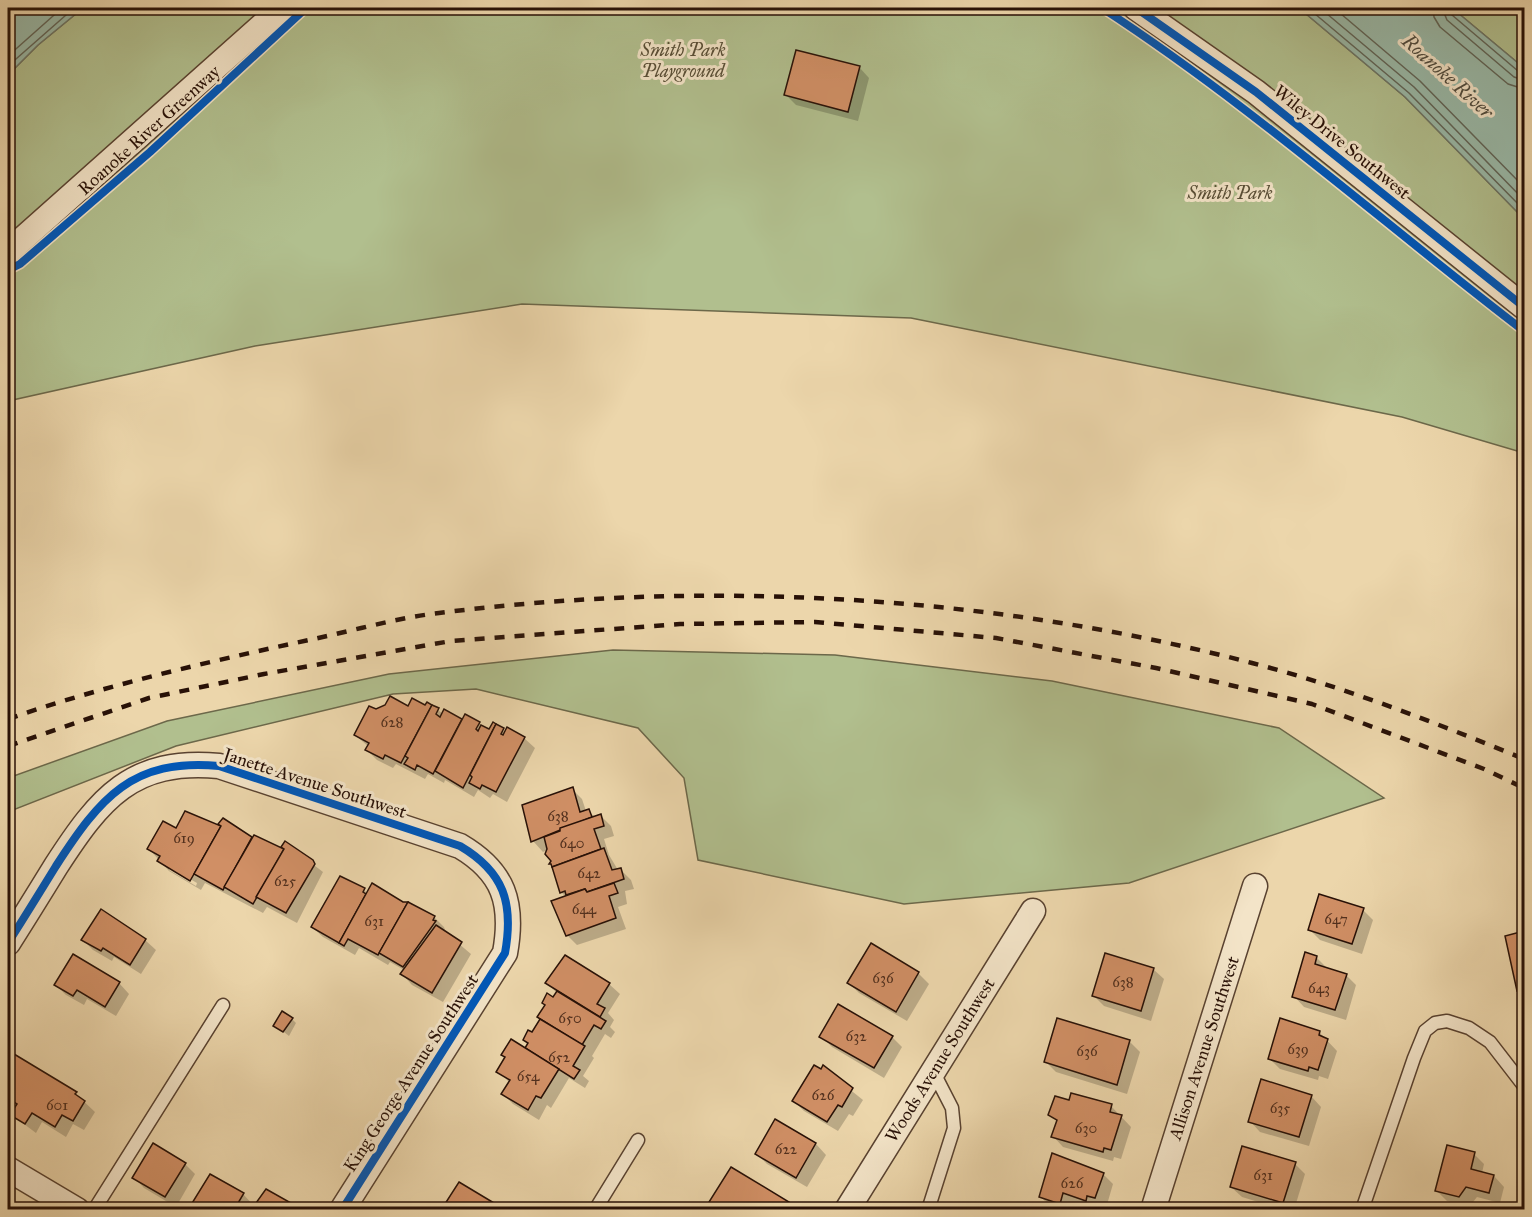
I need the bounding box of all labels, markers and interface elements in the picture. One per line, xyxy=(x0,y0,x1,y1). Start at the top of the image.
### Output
water label: Roanoke River xyxy=(1397,28,1500,124)
park label: Smith Park Playground xyxy=(639,39,726,82)
street label: Roanoke River Greenway xyxy=(73,60,225,200)
street label: Wiley Drive Southwest xyxy=(1269,80,1415,204)
park label: Smith Park xyxy=(1186,182,1273,204)
house number: 628 xyxy=(380,713,404,731)
street label: Janette Avenue Southwest xyxy=(218,742,410,824)
house number: 638 xyxy=(547,807,569,825)
house number: 619 xyxy=(173,829,195,847)
house number: 640 xyxy=(560,834,584,852)
house number: 642 xyxy=(577,864,601,882)
house number: 625 xyxy=(274,872,296,890)
house number: 644 xyxy=(572,900,597,918)
house number: 647 xyxy=(1324,910,1348,928)
house number: 631 xyxy=(364,912,384,930)
street label: Allison Avenue Southwest xyxy=(1164,953,1244,1143)
street label: King George Avenue Southwest xyxy=(339,969,484,1177)
house number: 636 xyxy=(872,969,895,987)
street label: Woods Avenue Southwest xyxy=(880,973,1000,1146)
house number: 638 xyxy=(1112,973,1134,991)
house number: 643 xyxy=(1308,979,1330,997)
house number: 650 xyxy=(558,1009,582,1027)
house number: 632 xyxy=(845,1027,867,1045)
house number: 639 xyxy=(1287,1040,1309,1058)
house number: 636 xyxy=(1076,1042,1099,1060)
house number: 652 xyxy=(548,1048,571,1066)
house number: 654 xyxy=(517,1067,540,1085)
house number: 626 xyxy=(812,1086,836,1104)
house number: 601 xyxy=(46,1096,68,1114)
house number: 635 xyxy=(1270,1099,1290,1117)
house number: 630 xyxy=(1075,1119,1097,1137)
house number: 622 xyxy=(775,1140,798,1158)
house number: 631 xyxy=(1253,1166,1273,1184)
house number: 626 xyxy=(1061,1174,1085,1192)

